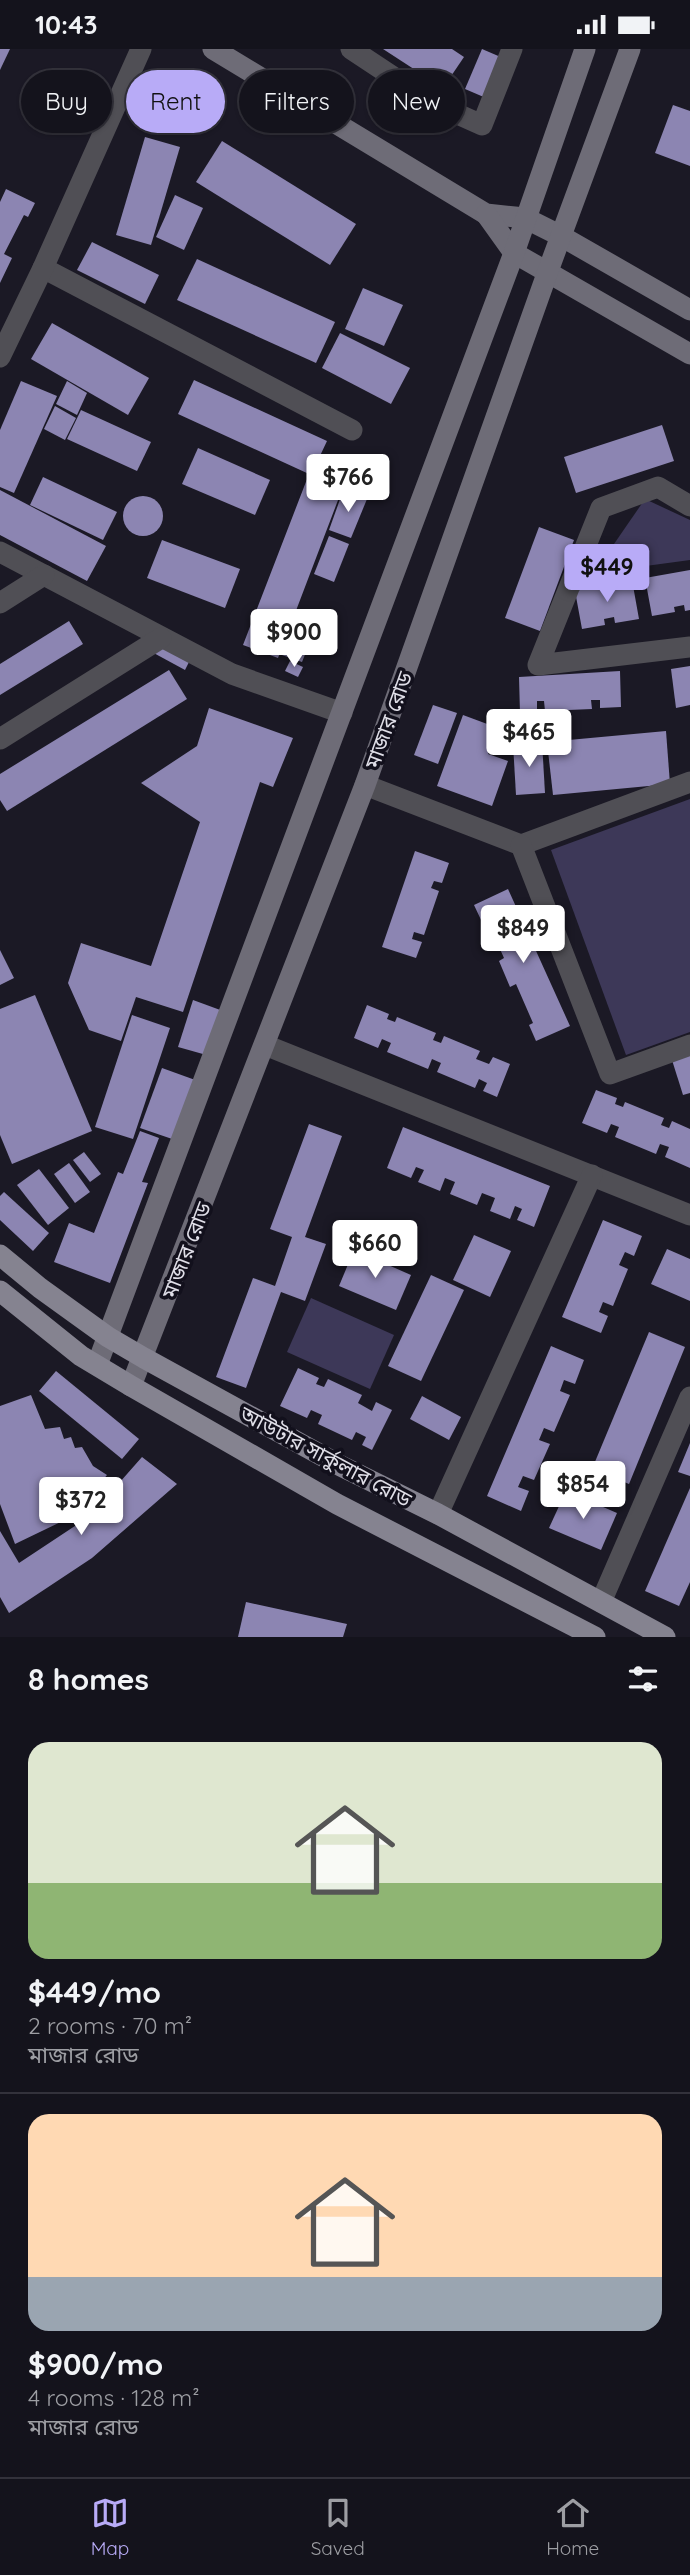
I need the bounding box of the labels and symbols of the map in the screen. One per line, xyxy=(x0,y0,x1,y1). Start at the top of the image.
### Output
pin: $766 xyxy=(307,455,389,514)
pin: $449 xyxy=(566,545,648,604)
pin: $900 xyxy=(253,609,335,669)
street label: মাজার রোড xyxy=(358,667,418,773)
pin: $465 xyxy=(488,709,570,769)
pin: $849 xyxy=(482,905,564,965)
street label: মাজার রোড xyxy=(155,1197,217,1303)
pin: $660 xyxy=(334,1221,416,1280)
street label: আউটার সার্কুলার রোড xyxy=(235,1399,417,1513)
pin: $854 xyxy=(542,1461,624,1521)
pin: $372 xyxy=(40,1477,122,1537)

